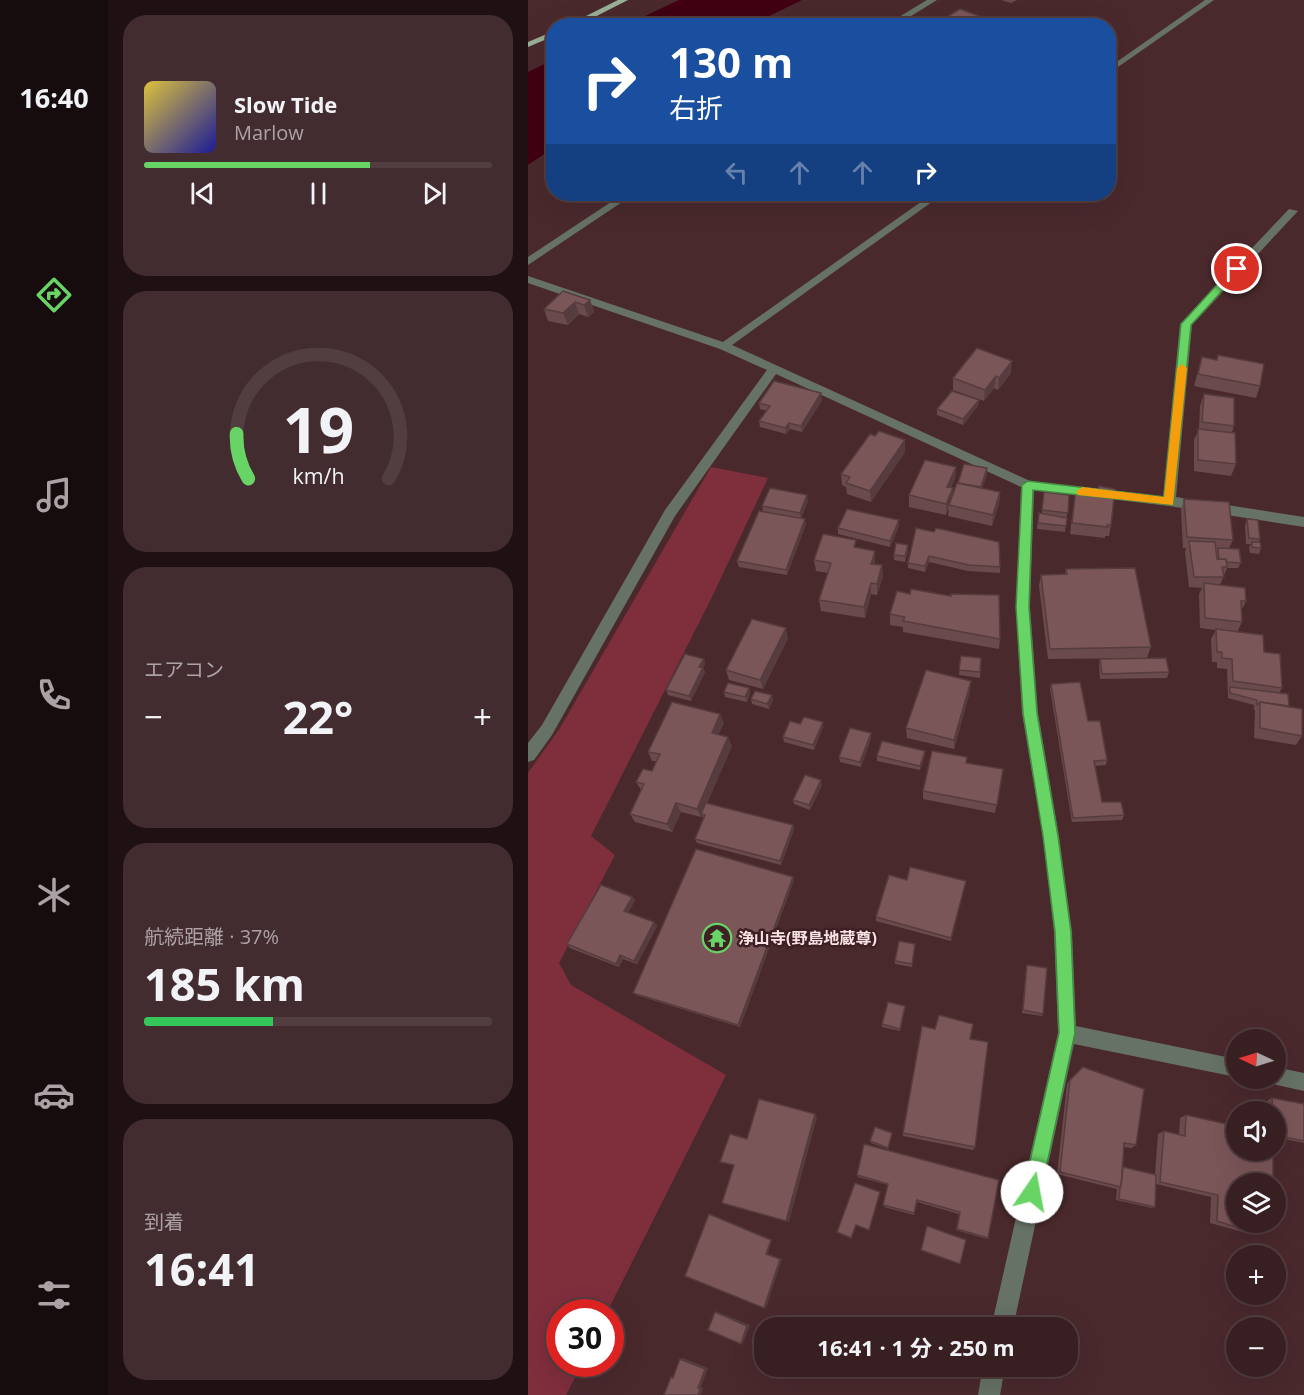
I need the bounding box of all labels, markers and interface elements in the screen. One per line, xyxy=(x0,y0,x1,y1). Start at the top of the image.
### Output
text: 130 m xyxy=(669,33,793,90)
icon: right xyxy=(570,42,648,120)
text: 16:40 xyxy=(19,79,89,116)
text: Slow Tide xyxy=(234,89,337,119)
text: 右折 xyxy=(669,89,723,126)
text: Marlow xyxy=(234,119,304,146)
icon: left xyxy=(720,156,753,189)
icon: ahead xyxy=(783,156,816,189)
icon: ahead xyxy=(846,156,879,189)
icon: right xyxy=(909,156,942,189)
icon: previous xyxy=(186,177,219,210)
icon: pause xyxy=(302,177,335,210)
icon: next xyxy=(418,177,451,210)
pin xyxy=(1211,243,1262,294)
icon: arrive xyxy=(1220,252,1253,285)
icon: directions xyxy=(33,274,75,316)
text: 19 xyxy=(282,386,354,471)
text: km/h xyxy=(292,461,344,490)
icon: music xyxy=(33,474,75,516)
text: エアコン xyxy=(144,656,224,683)
icon: phone xyxy=(33,674,75,716)
text: 22° xyxy=(283,686,353,747)
text: − xyxy=(144,694,163,739)
text: + xyxy=(473,694,492,739)
icon: climate xyxy=(33,874,75,916)
temple icon: 浄山寺(野島地蔵尊) xyxy=(701,922,733,954)
text: 航続距離 · 37% xyxy=(144,923,279,950)
place label: 浄山寺(野島地蔵尊) xyxy=(738,927,877,949)
text: 185 km xyxy=(144,953,305,1014)
north arrow xyxy=(1226,1029,1286,1089)
map controls xyxy=(1226,1029,1286,1377)
icon: car xyxy=(33,1074,75,1116)
button: sound xyxy=(1226,1101,1286,1161)
position arrow xyxy=(1000,1160,1064,1224)
button: layers xyxy=(1226,1173,1286,1233)
text: 到着 xyxy=(144,1208,184,1235)
text: 16:41 xyxy=(144,1238,260,1299)
button: + xyxy=(1226,1245,1286,1305)
icon: filters xyxy=(33,1274,75,1316)
speed limit sign: 30 xyxy=(546,1299,624,1377)
button: − xyxy=(1226,1317,1286,1377)
text: 16:41 · 1 分 · 250 m xyxy=(817,1332,1015,1362)

